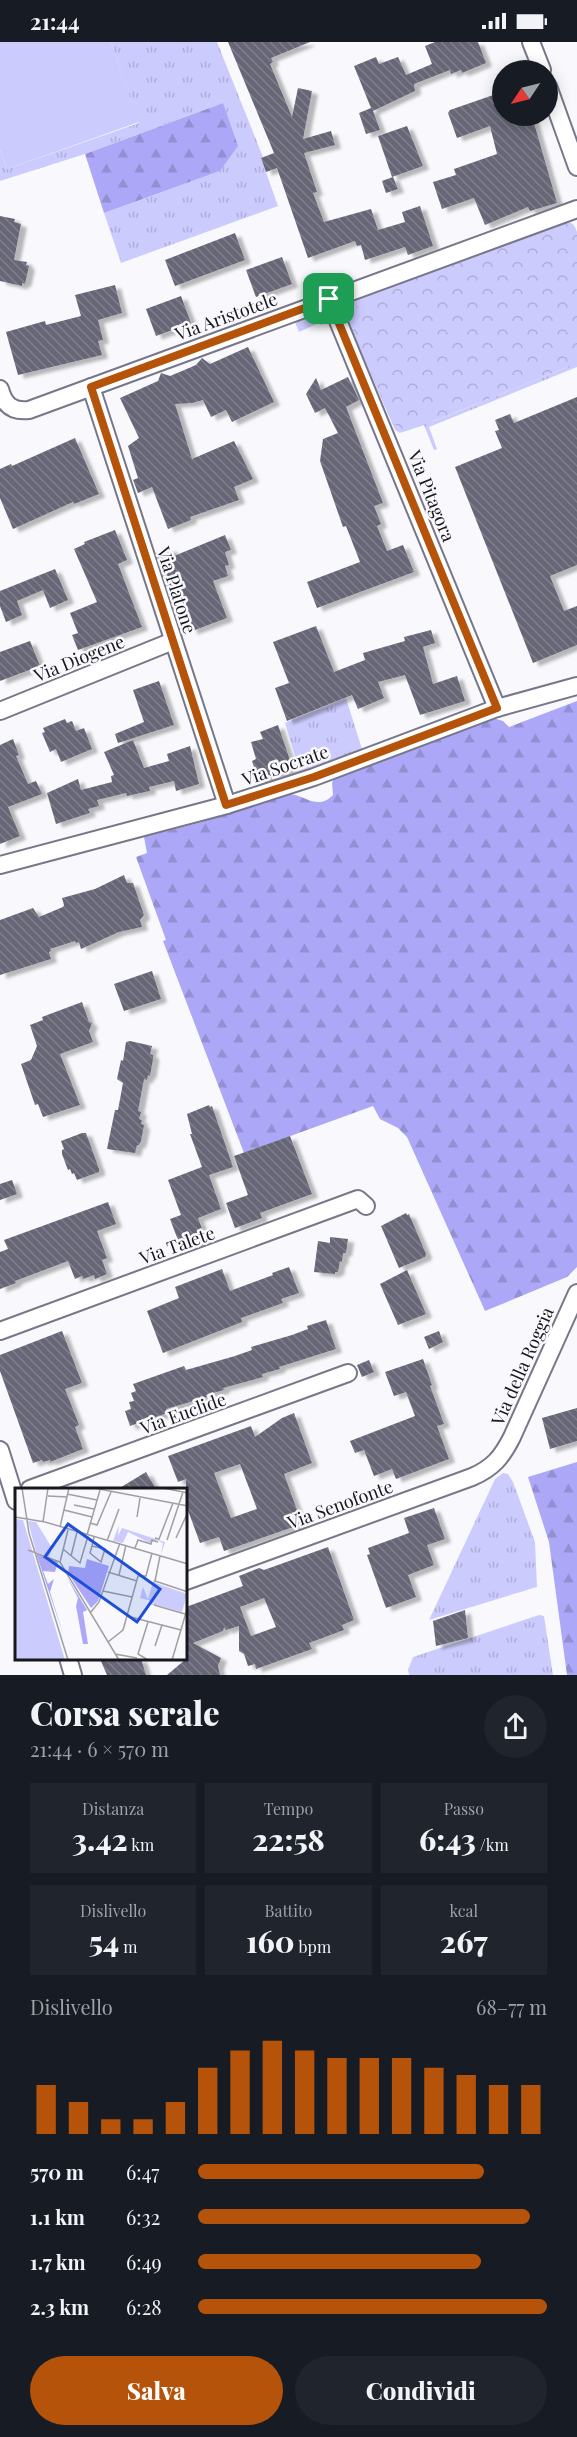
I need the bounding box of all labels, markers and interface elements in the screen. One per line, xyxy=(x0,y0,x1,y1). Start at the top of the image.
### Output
text: 21:44 xyxy=(30,6,80,36)
north arrow xyxy=(492,60,558,126)
map controls xyxy=(492,60,558,126)
pin xyxy=(303,273,354,324)
icon: arrive xyxy=(312,282,345,315)
street label: Via Aristotele xyxy=(171,286,280,346)
street label: Via Pitagora xyxy=(402,446,461,545)
street label: Via Platone xyxy=(151,543,202,636)
street label: Via Diogene xyxy=(29,629,128,687)
street label: Via Socrate xyxy=(238,739,332,791)
street label: Via Talete xyxy=(135,1220,218,1270)
street label: Via della Roggia xyxy=(485,1303,559,1430)
street label: Via Euclide xyxy=(136,1386,229,1440)
street label: Via Senofonte xyxy=(283,1474,396,1535)
inset map xyxy=(15,1488,188,1660)
text: Corsa serale xyxy=(30,1690,220,1734)
button: share xyxy=(484,1695,547,1758)
text: 21:44 · 6 × 570 m xyxy=(30,1735,169,1762)
text: Distanza xyxy=(82,1798,144,1819)
text: Tempo xyxy=(264,1798,313,1819)
text: Passo xyxy=(444,1798,484,1819)
text: 3.42 xyxy=(72,1819,128,1859)
text: 22:58 xyxy=(252,1819,325,1859)
text: 6:43 xyxy=(419,1819,476,1859)
text: km xyxy=(128,1834,154,1855)
text: /km xyxy=(476,1834,509,1855)
text: Dislivello xyxy=(80,1900,146,1921)
text: Battito xyxy=(265,1900,312,1921)
text: kcal xyxy=(449,1900,478,1921)
text: 54 xyxy=(89,1921,119,1961)
text: 160 xyxy=(246,1921,295,1961)
text: 267 xyxy=(440,1921,488,1961)
text: m xyxy=(119,1936,137,1957)
text: bpm xyxy=(295,1936,331,1957)
text: Dislivello xyxy=(30,1993,113,2020)
text: 68–77 m xyxy=(476,1993,547,2020)
text: 570 m xyxy=(30,2158,84,2185)
text: 6:47 xyxy=(126,2158,159,2185)
text: 1.1 km xyxy=(30,2203,85,2230)
text: 6:32 xyxy=(126,2203,160,2230)
text: 1.7 km xyxy=(30,2248,86,2275)
text: 6:49 xyxy=(126,2248,162,2275)
text: 2.3 km xyxy=(30,2293,89,2320)
text: 6:28 xyxy=(126,2293,162,2320)
button: Salva xyxy=(30,2356,283,2425)
button: Condividi xyxy=(295,2356,547,2425)

